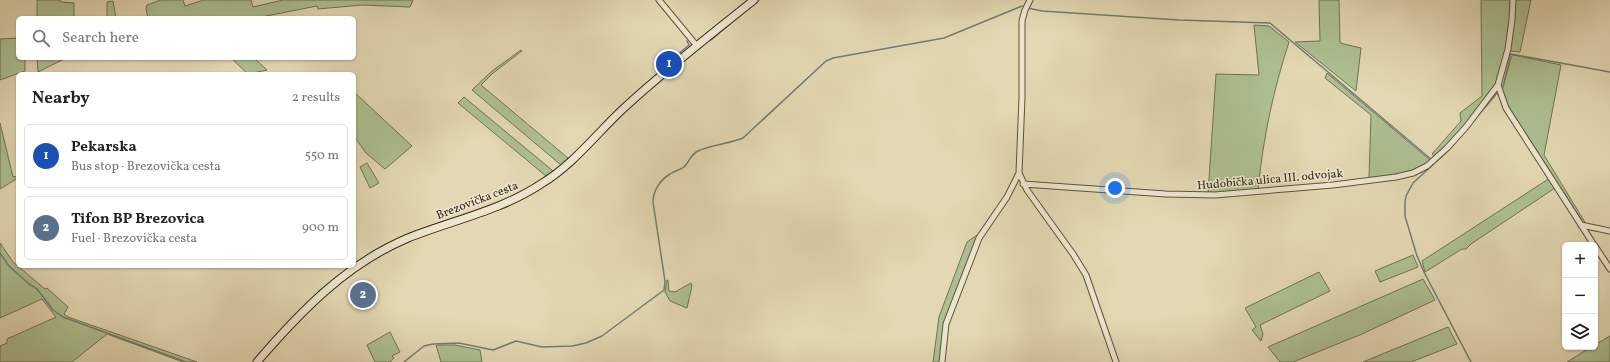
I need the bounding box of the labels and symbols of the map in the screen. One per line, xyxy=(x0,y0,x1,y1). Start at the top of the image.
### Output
pin: 1 xyxy=(656,49,682,79)
street label: Hudobička ulica III. odvojak xyxy=(1196,166,1344,194)
street label: Brezovička cesta xyxy=(434,178,521,224)
your location xyxy=(1105,178,1125,198)
pin: 2 xyxy=(350,280,376,310)

